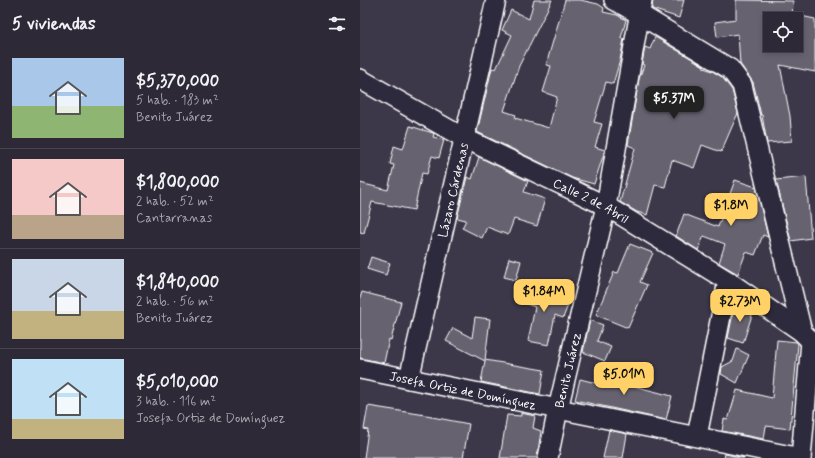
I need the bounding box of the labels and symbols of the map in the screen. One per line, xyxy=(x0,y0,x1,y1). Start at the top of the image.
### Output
pin: $5.37M xyxy=(641,86,707,120)
street label: Lázaro Cárdenas xyxy=(435,141,473,239)
street label: Calle 2 de Abril xyxy=(550,175,632,228)
pin: $1.8M xyxy=(703,193,759,227)
pin: $1.84M xyxy=(511,279,577,313)
pin: $2.73M xyxy=(707,289,773,323)
street label: Benito Juárez xyxy=(552,331,586,410)
pin: $5.01M xyxy=(591,362,657,396)
street label: Josefa Ortiz de Domínguez xyxy=(388,368,538,414)

